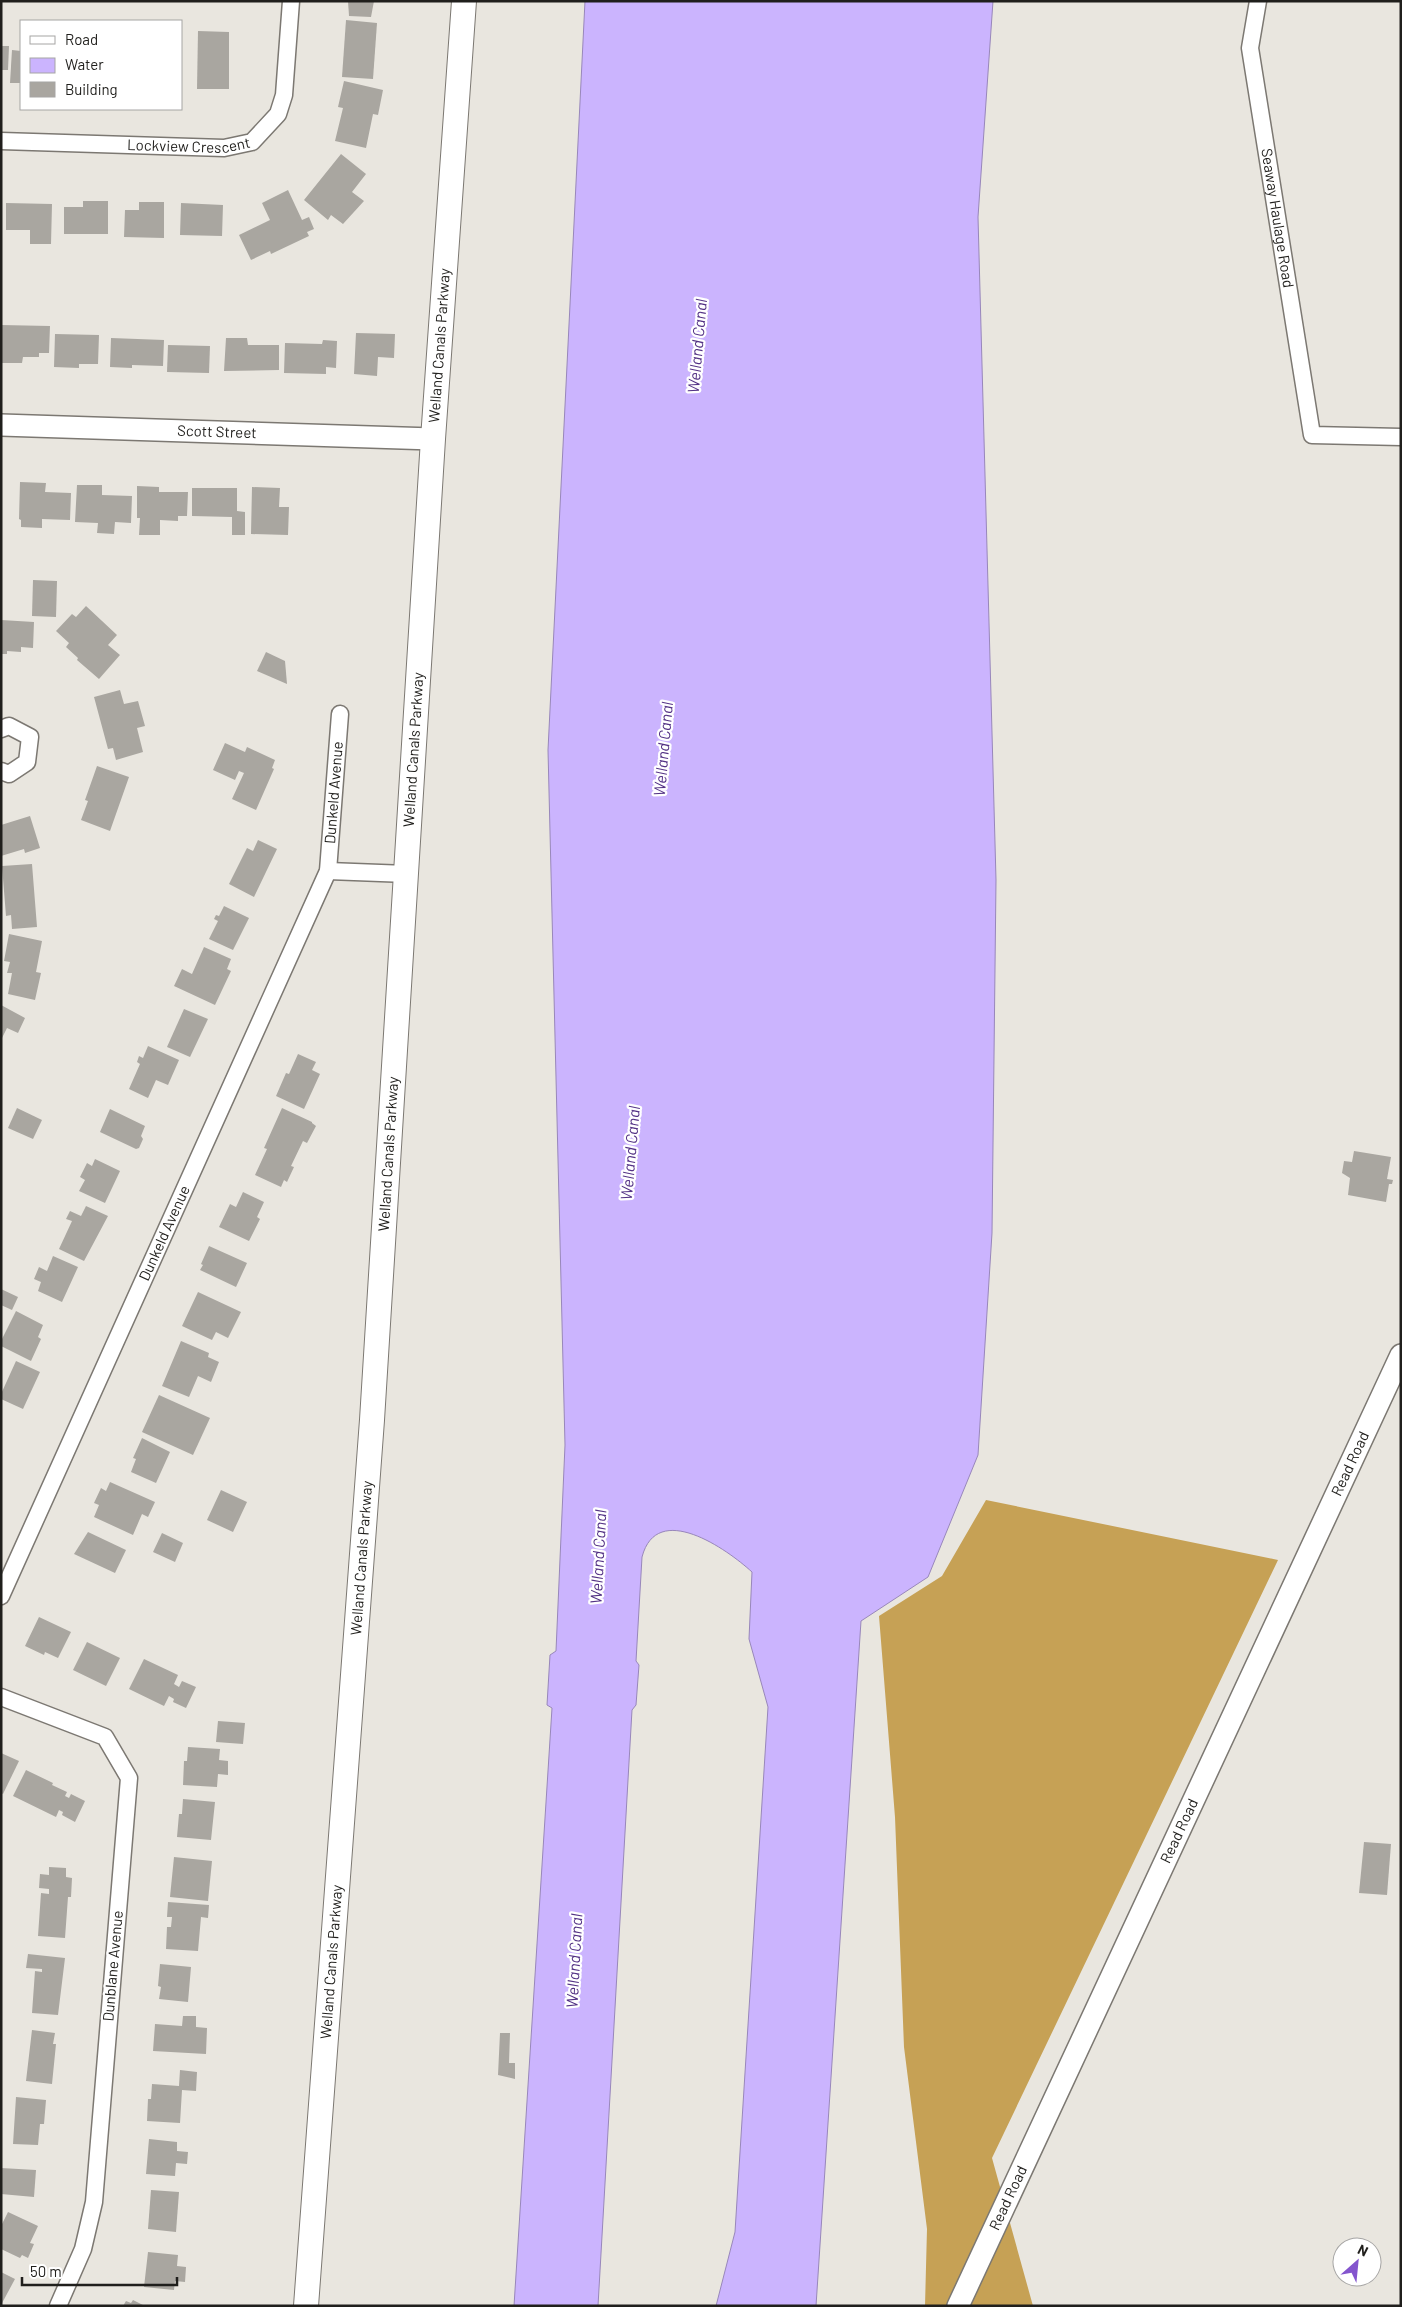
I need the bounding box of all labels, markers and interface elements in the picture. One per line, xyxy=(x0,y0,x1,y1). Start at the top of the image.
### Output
legend xyxy=(20,20,182,110)
text: Road xyxy=(65,30,98,48)
text: Water xyxy=(65,55,104,73)
text: Building xyxy=(65,80,118,98)
street label: Lockview Crescent xyxy=(127,133,252,156)
street label: Seaway Haulage Road xyxy=(1258,147,1298,289)
street label: Welland Canals Parkway xyxy=(424,267,453,423)
water label: Welland Canal xyxy=(683,298,710,394)
street label: Scott Street xyxy=(177,421,257,441)
street label: Welland Canals Parkway xyxy=(399,672,426,828)
water label: Welland Canal xyxy=(649,701,676,797)
street label: Dunkeld Avenue xyxy=(320,741,346,844)
street label: Welland Canals Parkway xyxy=(374,1076,401,1232)
water label: Welland Canal xyxy=(616,1105,643,1201)
street label: Dunkeld Avenue xyxy=(134,1182,193,1283)
street label: Read Road xyxy=(1327,1428,1372,1499)
street label: Welland Canals Parkway xyxy=(346,1480,375,1636)
water label: Welland Canal xyxy=(586,1509,609,1605)
street label: Read Road xyxy=(1156,1795,1201,1866)
street label: Welland Canals Parkway xyxy=(316,1884,345,2040)
street label: Dunblane Avenue xyxy=(98,1910,126,2022)
water label: Welland Canal xyxy=(562,1913,585,2009)
street label: Read Road xyxy=(985,2163,1030,2233)
north arrow xyxy=(1332,2237,1382,2287)
text: N xyxy=(1355,2240,1371,2260)
scale bar xyxy=(22,2254,178,2286)
text: 50 m xyxy=(30,2262,62,2280)

